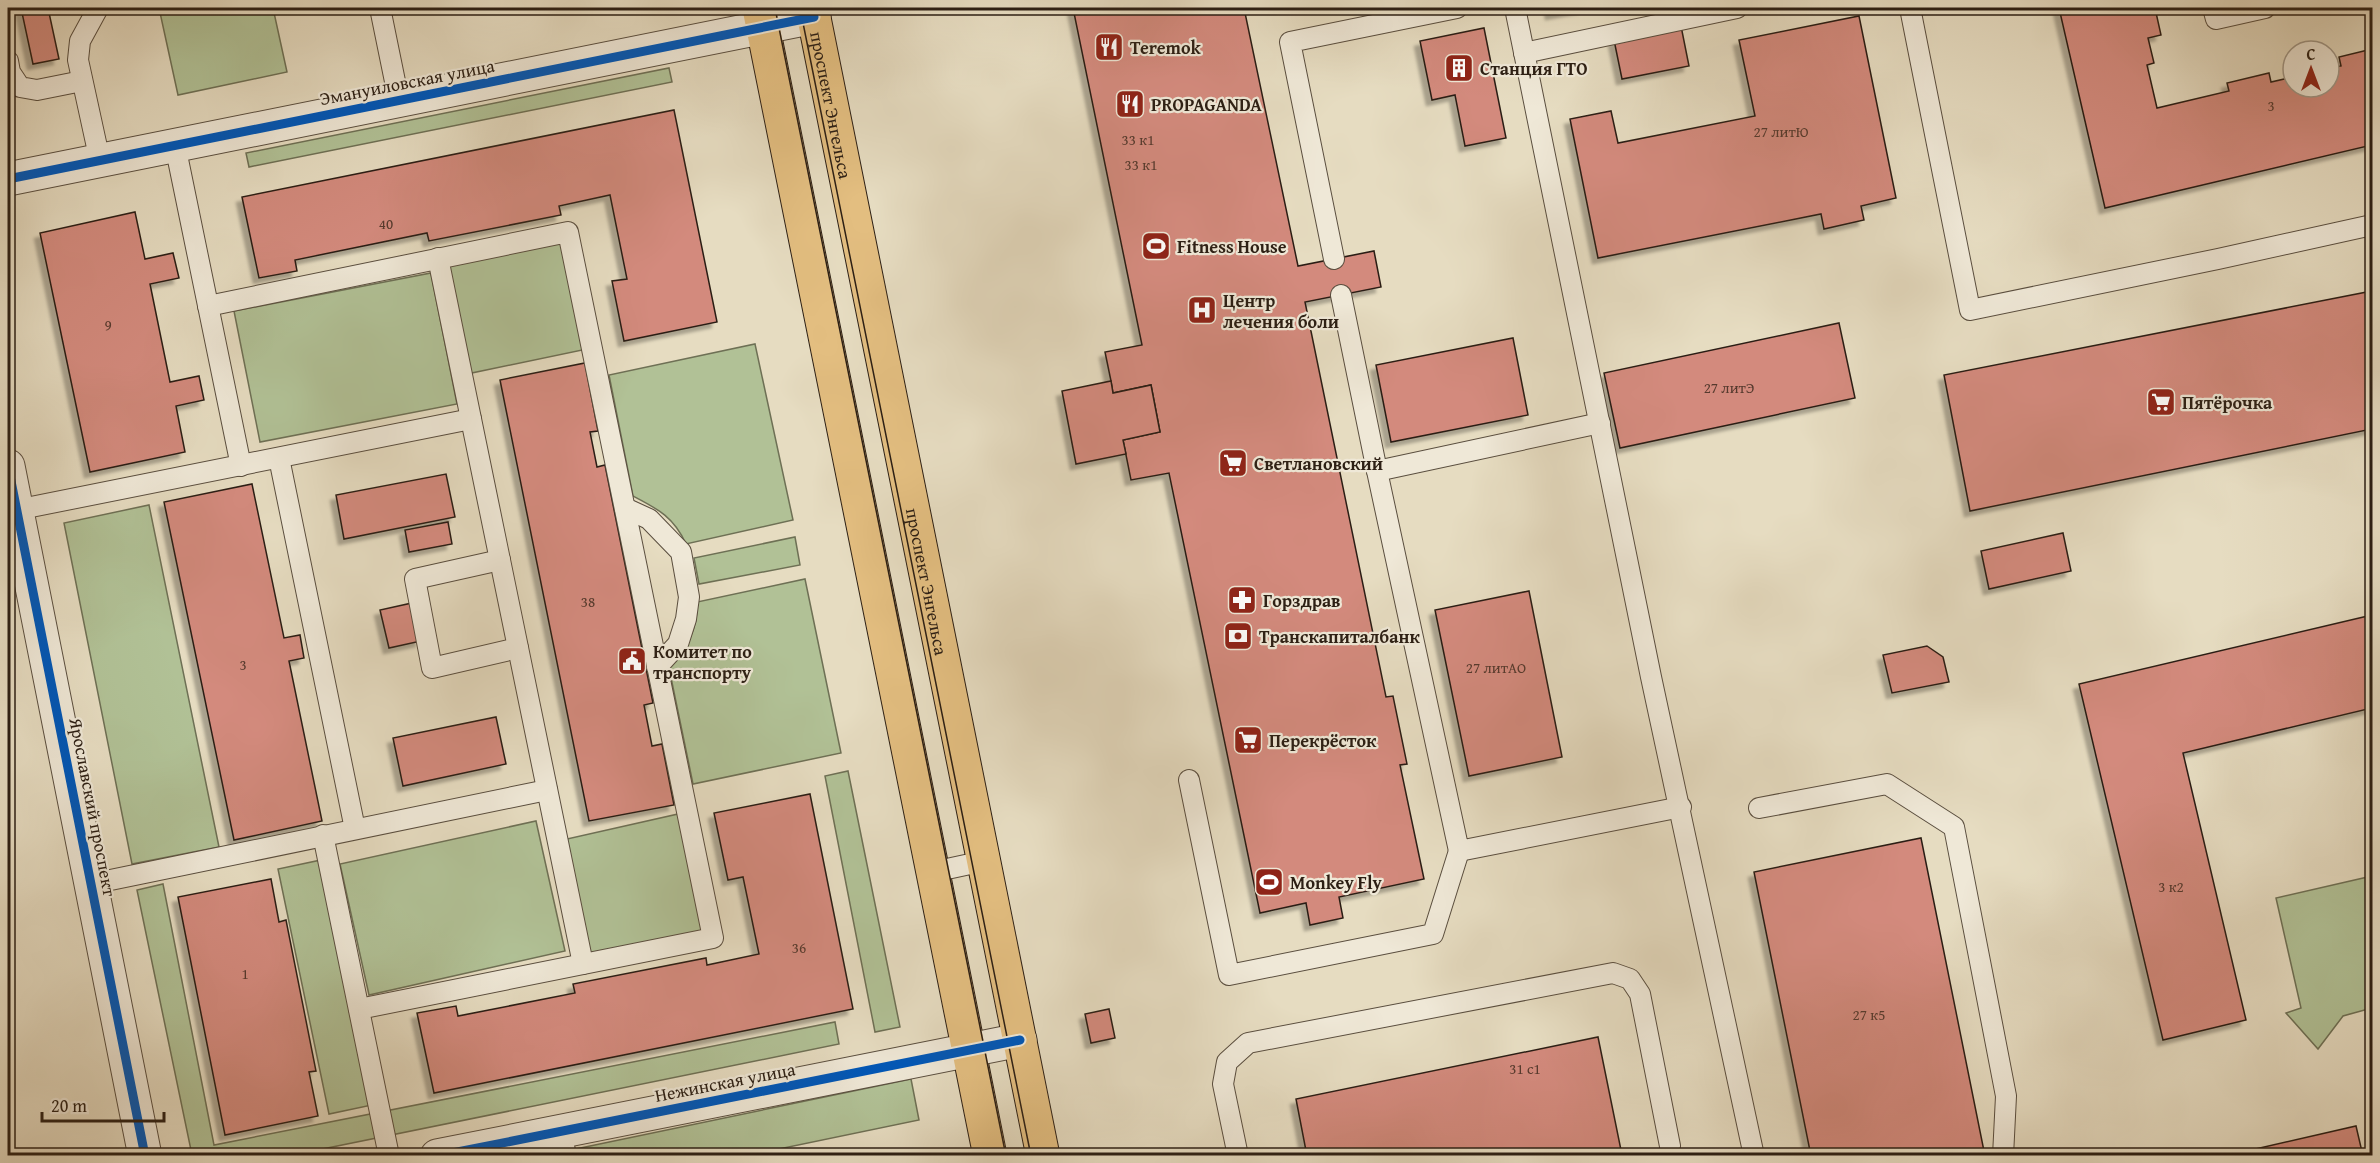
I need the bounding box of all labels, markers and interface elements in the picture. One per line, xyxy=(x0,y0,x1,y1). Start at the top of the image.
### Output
street label: проспект Энгельса xyxy=(804,29,860,181)
restaurant icon: Teremok xyxy=(1093,31,1125,63)
place label: Teremok xyxy=(1130,34,1202,61)
north arrow xyxy=(2281,39,2341,99)
text: С xyxy=(2306,42,2316,66)
street label: Эмануиловская улица xyxy=(317,52,497,112)
building icon: Станция ГТО xyxy=(1443,52,1475,84)
place label: Станция ГТО xyxy=(1480,55,1588,82)
restaurant icon: PROPAGANDA xyxy=(1114,88,1146,120)
place label: PROPAGANDA xyxy=(1151,91,1262,118)
house number: 3 xyxy=(2267,95,2275,116)
house number: 27 литЮ xyxy=(1754,121,1809,142)
house number: 33 к1 xyxy=(1122,129,1154,150)
house number: 33 к1 xyxy=(1125,154,1157,175)
house number: 40 xyxy=(379,213,393,234)
sports icon: Fitness House xyxy=(1140,230,1172,262)
place label: Fitness House xyxy=(1177,233,1287,260)
place label: Центр лечения боли xyxy=(1223,287,1339,335)
hospital icon: Центр лечения боли xyxy=(1186,294,1218,326)
house number: 9 xyxy=(104,314,112,335)
house number: 27 литЭ xyxy=(1704,377,1754,398)
supermarket icon: Пятёрочка xyxy=(2145,386,2177,418)
place label: Пятёрочка xyxy=(2182,389,2273,416)
supermarket icon: Светлановский xyxy=(1217,447,1249,479)
place label: Светлановский xyxy=(1254,450,1383,477)
street label: проспект Энгельса xyxy=(899,506,955,658)
pharmacy icon: Горздрав xyxy=(1226,584,1258,616)
place label: Горздрав xyxy=(1263,587,1341,614)
house number: 38 xyxy=(581,591,595,612)
bank icon: Транскапиталбанк xyxy=(1222,620,1254,652)
place label: Транскапиталбанк xyxy=(1259,623,1420,650)
place label: Комитет по транспорту xyxy=(653,638,752,686)
public building icon: Комитет по транспорту xyxy=(616,645,648,677)
house number: 3 xyxy=(239,654,247,675)
house number: 27 литАО xyxy=(1466,657,1526,678)
street label: Ярославский проспект xyxy=(62,714,124,899)
supermarket icon: Перекрёсток xyxy=(1232,724,1264,756)
place label: Перекрёсток xyxy=(1269,727,1377,754)
sports icon: Monkey Fly xyxy=(1253,866,1285,898)
place label: Monkey Fly xyxy=(1290,869,1382,896)
house number: 3 к2 xyxy=(2158,876,2184,897)
house number: 36 xyxy=(792,937,806,958)
house number: 1 xyxy=(241,963,249,984)
house number: 27 к5 xyxy=(1853,1004,1885,1025)
street label: Нежинская улица xyxy=(653,1055,798,1109)
house number: 31 с1 xyxy=(1509,1058,1541,1079)
scale bar xyxy=(42,1085,164,1123)
text: 20 m xyxy=(51,1092,87,1119)

